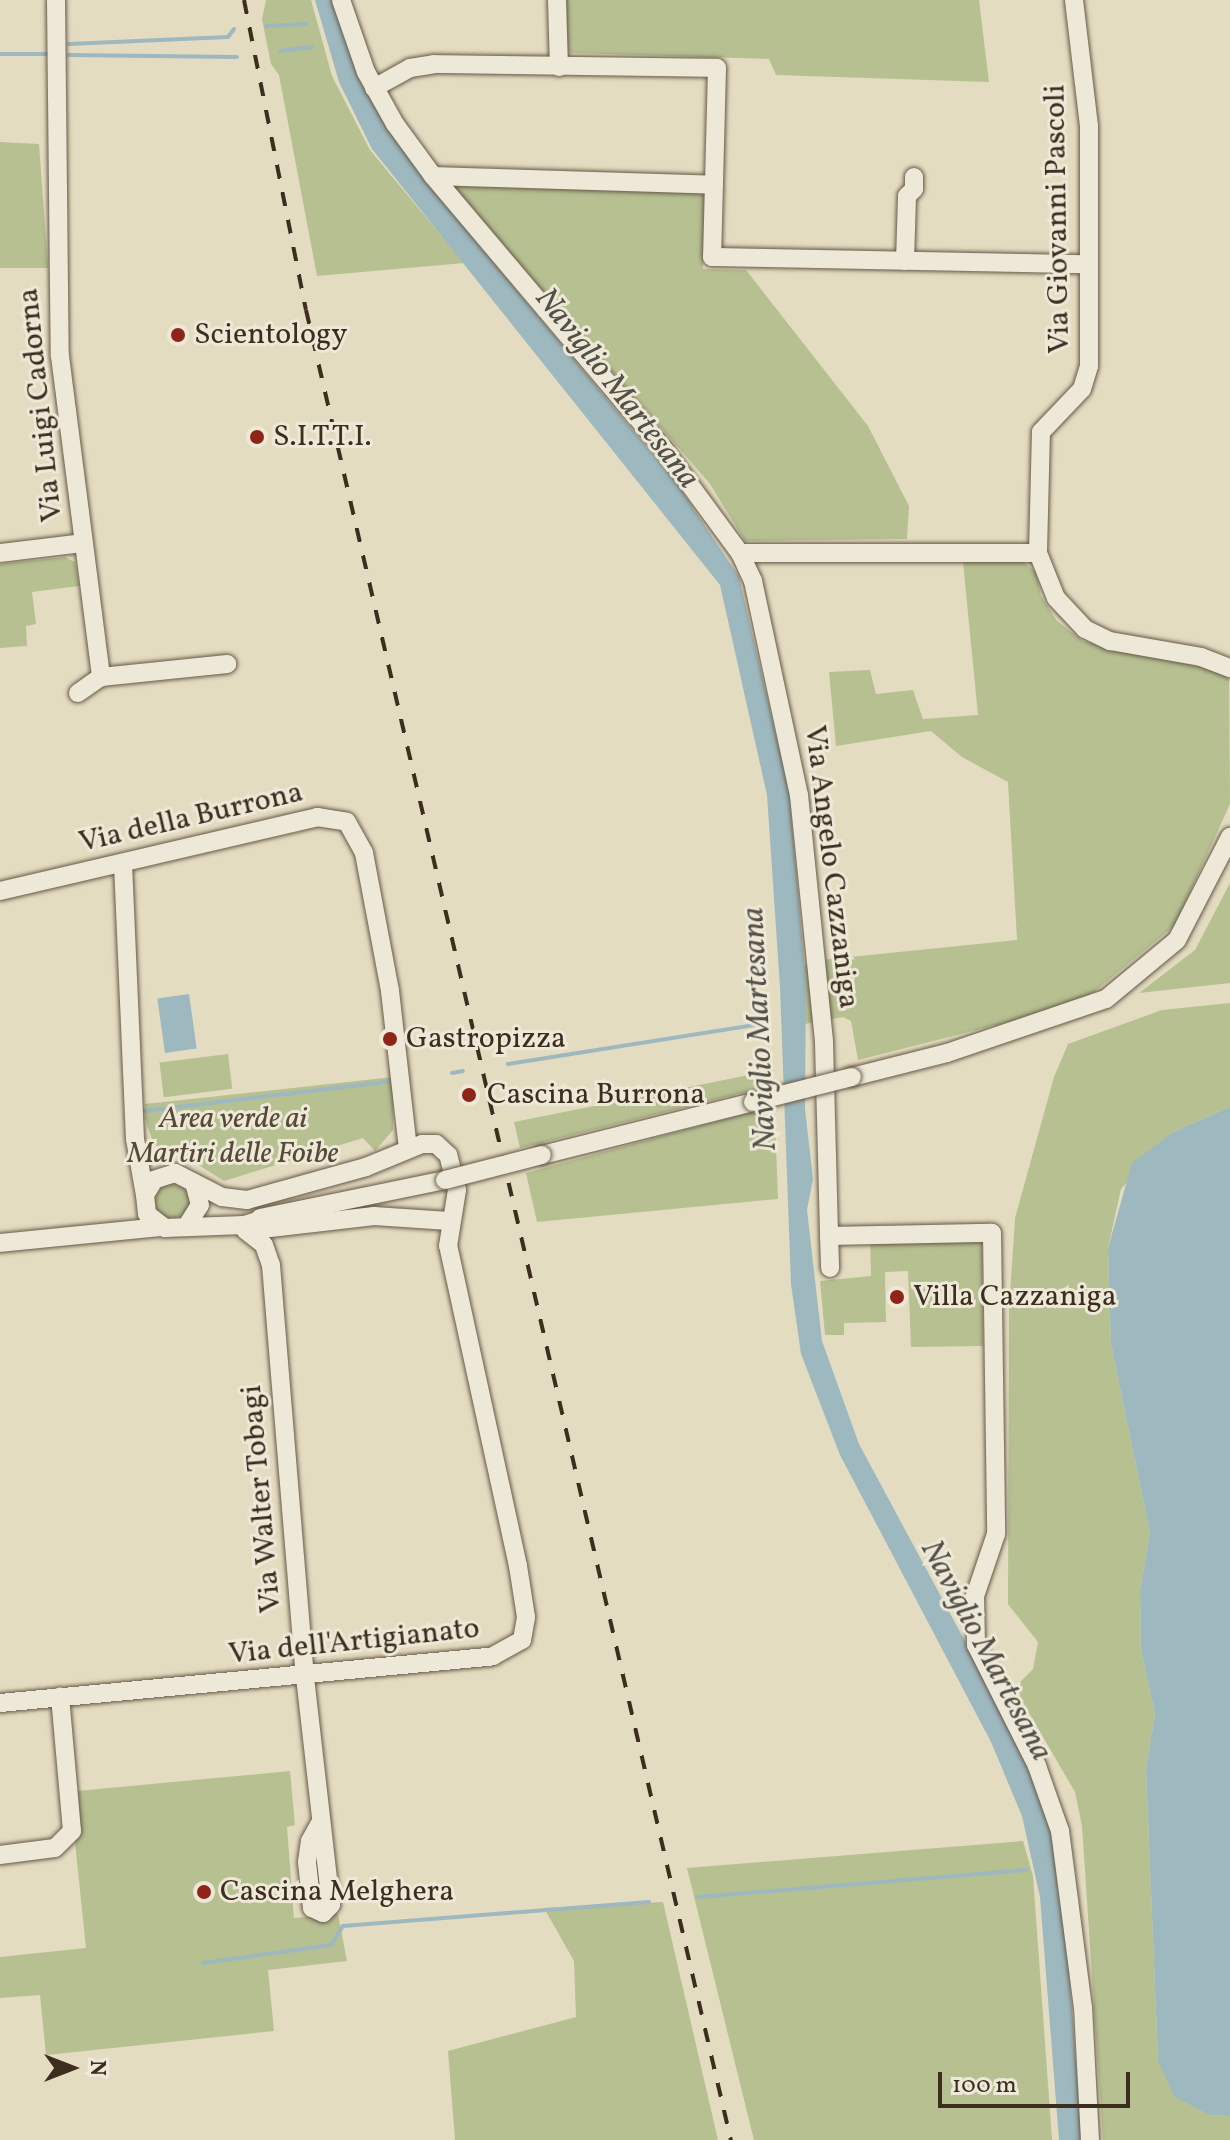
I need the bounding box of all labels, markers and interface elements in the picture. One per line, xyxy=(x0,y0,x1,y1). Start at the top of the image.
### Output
street label: Via Giovanni Pascoli xyxy=(1038,84,1078,354)
water label: Naviglio Martesana xyxy=(526,281,706,497)
street label: Via Luigi Cadorna xyxy=(11,286,71,524)
place label: Scientology xyxy=(194,317,348,353)
marker: Scientology xyxy=(169,326,187,344)
place label: S.I.T.T.I. xyxy=(273,419,372,455)
marker: S.I.T.T.I. xyxy=(248,428,266,446)
street label: Via Angelo Cazzaniga xyxy=(796,723,866,1011)
street label: Via della Burrona xyxy=(76,775,306,861)
water label: Naviglio Martesana xyxy=(735,906,787,1152)
place label: Gastropizza xyxy=(406,1021,566,1057)
marker: Gastropizza xyxy=(381,1030,399,1048)
place label: Cascina Burrona xyxy=(487,1077,705,1113)
marker: Cascina Burrona xyxy=(458,1084,480,1106)
park label: Area verde ai Martiri delle Foibe xyxy=(128,1101,338,1172)
place label: Villa Cazzaniga xyxy=(913,1279,1117,1315)
marker: Villa Cazzaniga xyxy=(888,1288,906,1306)
street label: Via Walter Tobagi xyxy=(234,1382,290,1616)
water label: Naviglio Martesana xyxy=(911,1534,1059,1768)
street label: Via dell'Artigianato xyxy=(227,1611,481,1673)
place label: Cascina Melghera xyxy=(220,1874,454,1910)
marker: Cascina Melghera xyxy=(195,1883,213,1901)
north arrow xyxy=(32,2028,112,2108)
scale bar xyxy=(942,2056,1134,2106)
text: N xyxy=(81,2060,112,2076)
text: 100 m xyxy=(952,2069,1017,2103)

